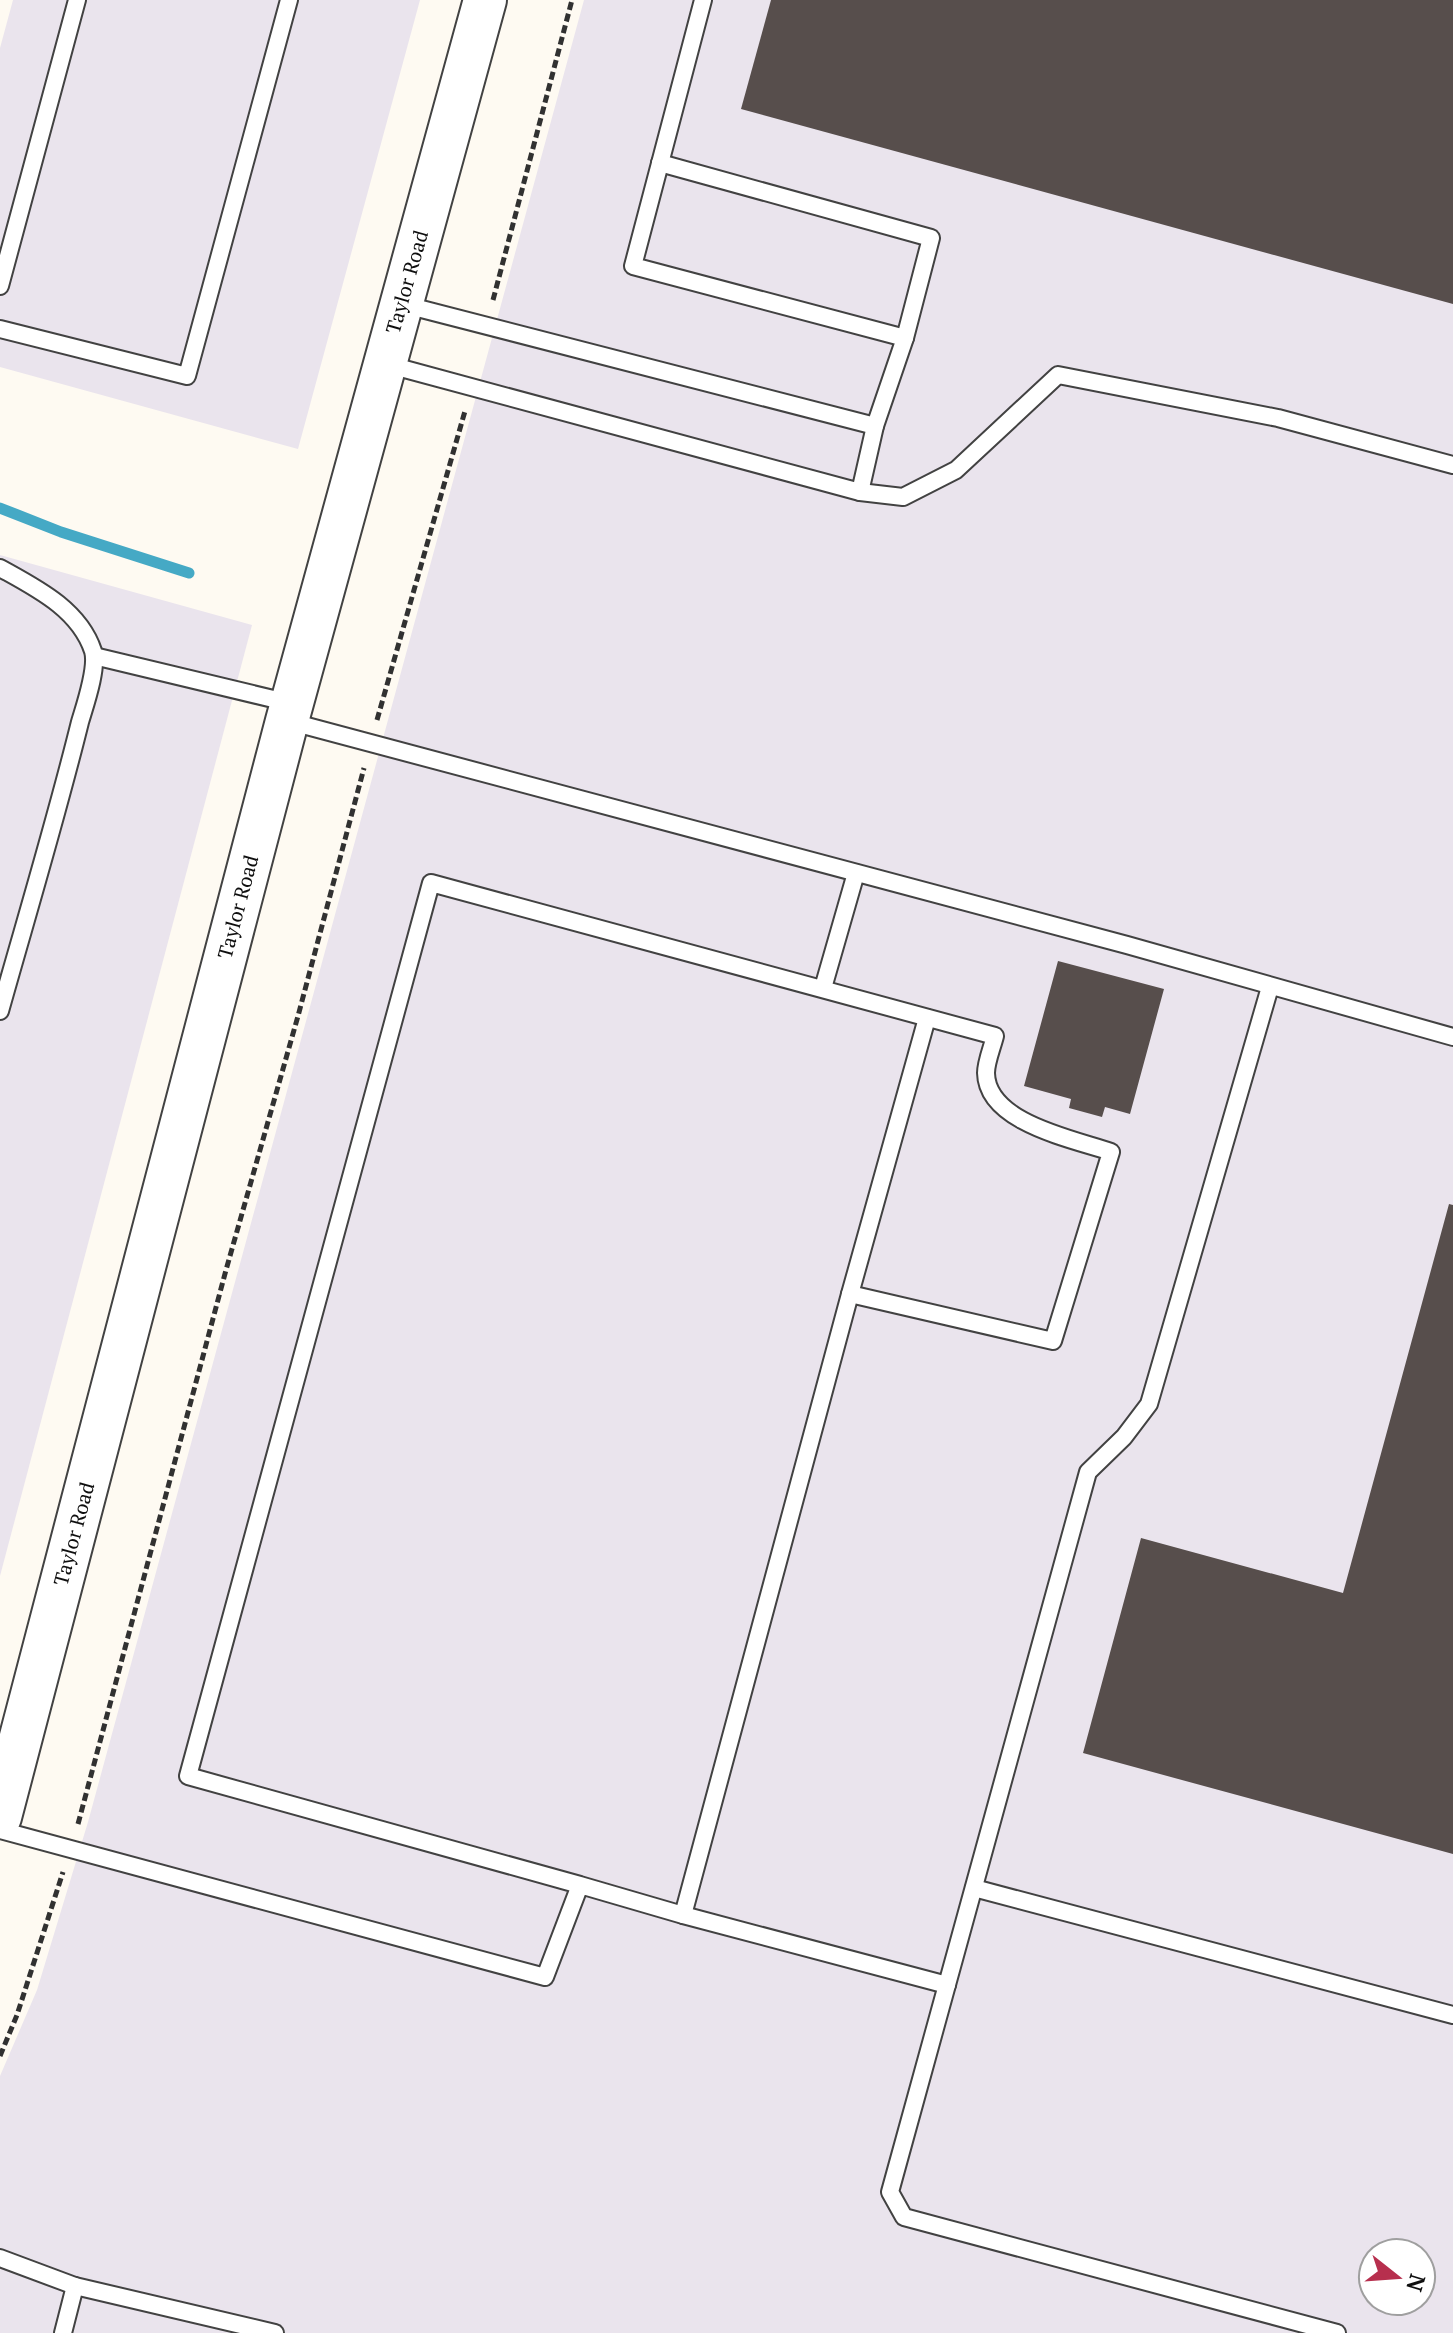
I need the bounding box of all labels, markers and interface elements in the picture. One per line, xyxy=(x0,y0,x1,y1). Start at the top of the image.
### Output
street label: Taylor Road xyxy=(379,227,434,337)
street label: Taylor Road xyxy=(211,852,264,962)
street label: Taylor Road xyxy=(47,1479,100,1589)
north arrow xyxy=(1357,2237,1437,2317)
text: N xyxy=(1400,2271,1433,2296)

